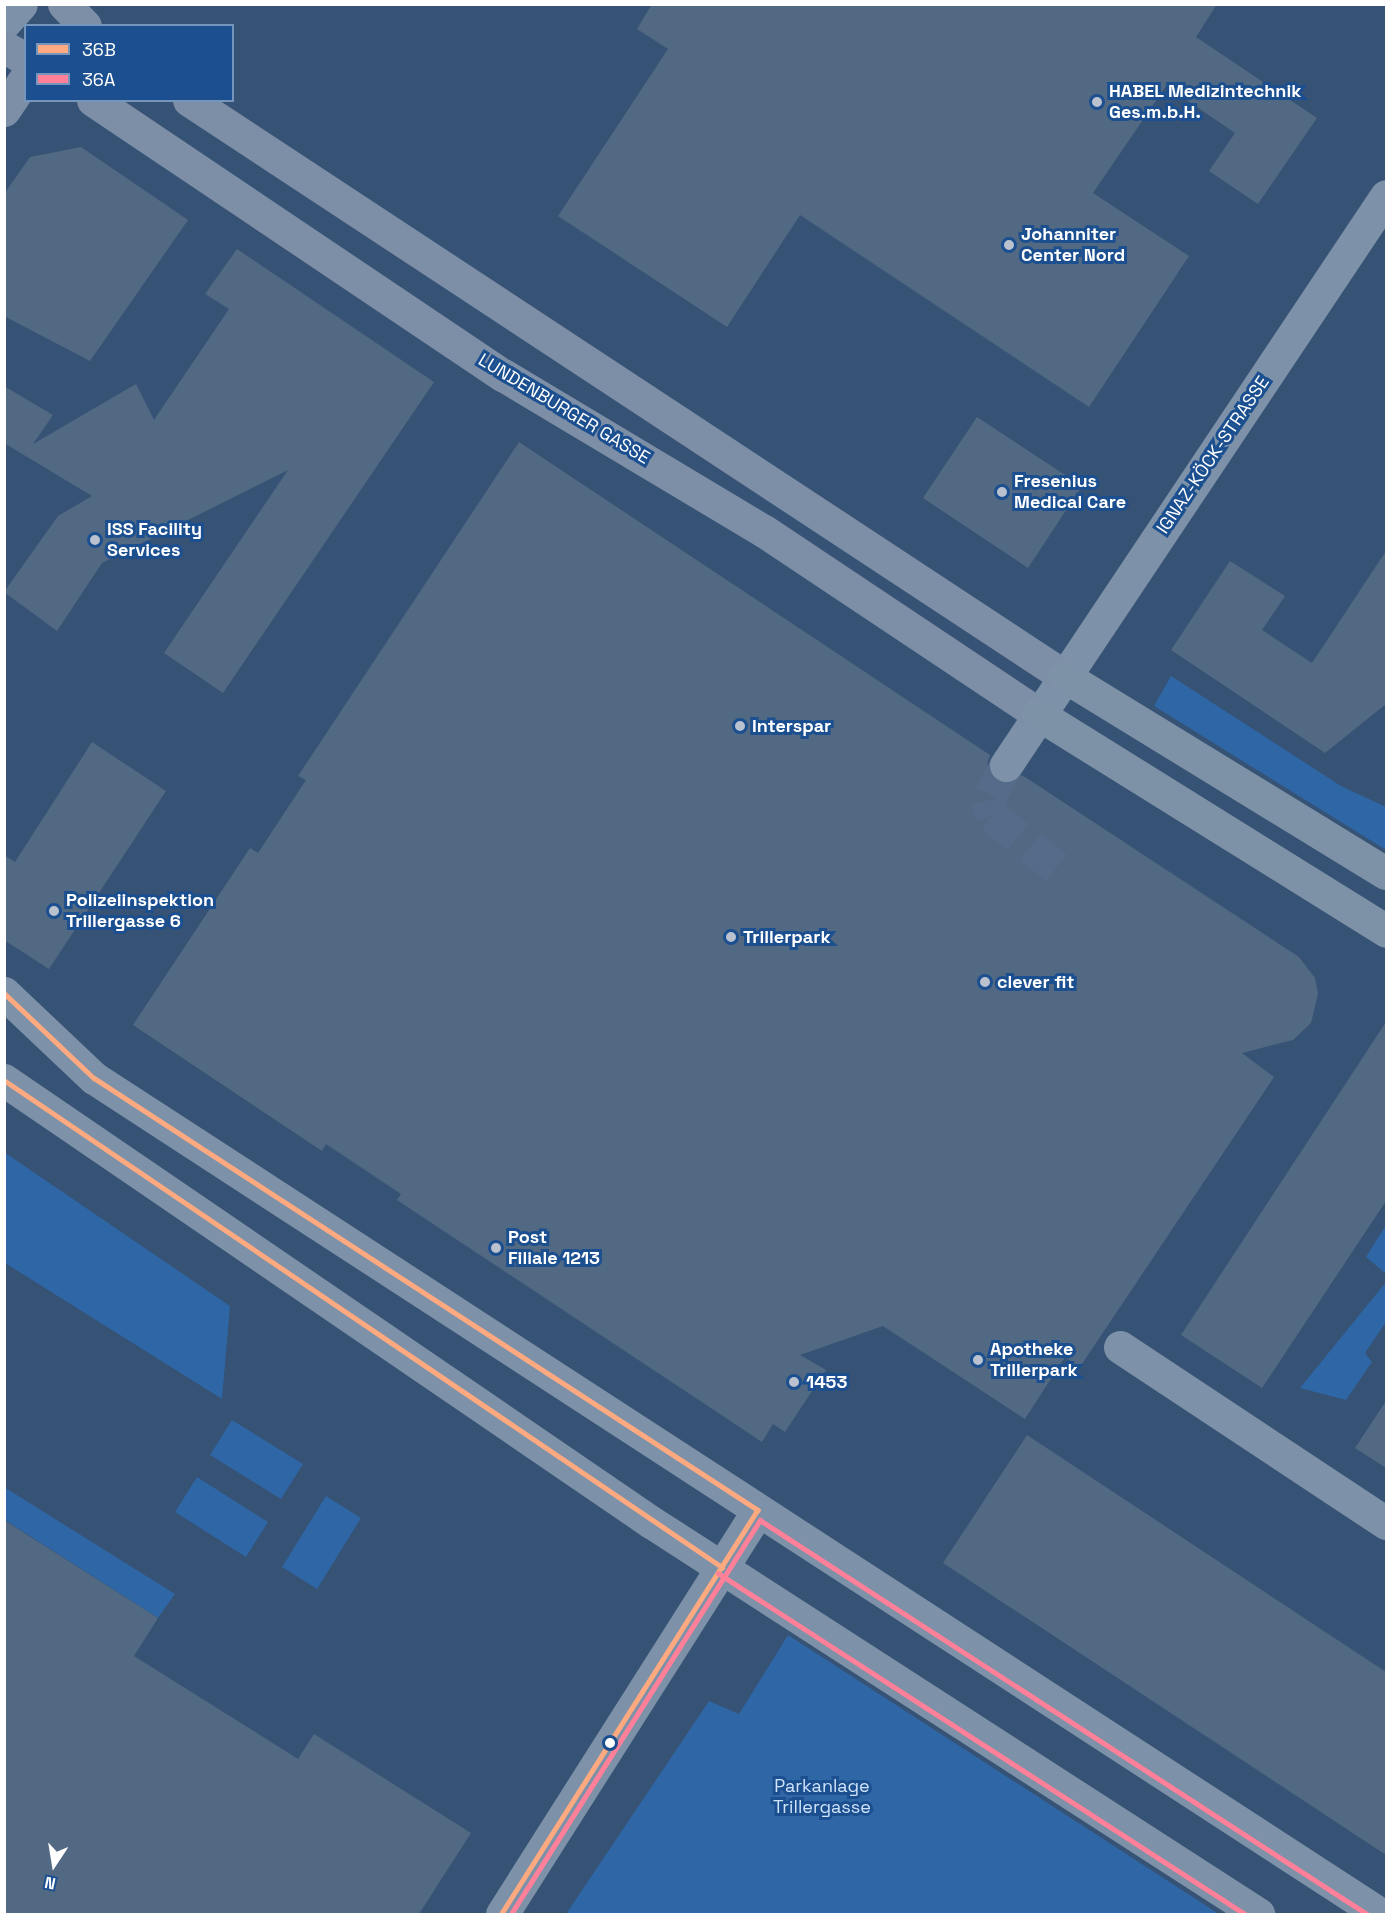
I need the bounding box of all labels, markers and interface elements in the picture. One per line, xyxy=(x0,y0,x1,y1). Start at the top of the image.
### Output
legend xyxy=(24,24,234,102)
text: 36B xyxy=(82,38,116,61)
text: 36A xyxy=(82,68,115,91)
place label: HABEL Medizintechnik Ges.m.b.H. xyxy=(1109,81,1302,124)
marker: HABEL Medizintechnik Ges.m.b.H. xyxy=(1090,95,1104,109)
place label: Johanniter Center Nord xyxy=(1021,224,1125,266)
marker: Johanniter Center Nord xyxy=(1002,238,1016,252)
street label: LUNDENBURGER GASSE xyxy=(474,349,654,469)
street label: IGNAZ-KÖCK-STRASSE xyxy=(1152,372,1274,538)
place label: Fresenius Medical Care xyxy=(1014,471,1126,514)
marker: Fresenius Medical Care xyxy=(995,485,1009,499)
place label: ISS Facility Services xyxy=(107,519,202,562)
marker: ISS Facility Services xyxy=(88,533,102,547)
place label: Interspar xyxy=(752,715,831,737)
marker: Interspar xyxy=(733,719,747,733)
place label: Polizeiinspektion Trillergasse 6 xyxy=(66,890,214,932)
marker: Polizeiinspektion Trillergasse 6 xyxy=(47,904,61,918)
place label: Trillerpark xyxy=(743,926,831,948)
marker: Trillerpark xyxy=(724,930,738,944)
place label: clever fit xyxy=(997,971,1075,993)
marker: clever fit xyxy=(978,975,992,989)
place label: Post Filiale 1213 xyxy=(508,1227,600,1270)
marker: Post Filiale 1213 xyxy=(489,1241,503,1255)
place label: Apotheke Trillerpark xyxy=(990,1339,1078,1382)
marker: Apotheke Trillerpark xyxy=(971,1353,985,1367)
place label: 1453 xyxy=(806,1371,847,1393)
marker: 1453 xyxy=(787,1375,801,1389)
unlabelled marker xyxy=(604,1737,616,1749)
park label: Parkanlage Trillergasse xyxy=(773,1776,871,1818)
north arrow xyxy=(24,1835,84,1895)
text: N xyxy=(43,1872,58,1894)

